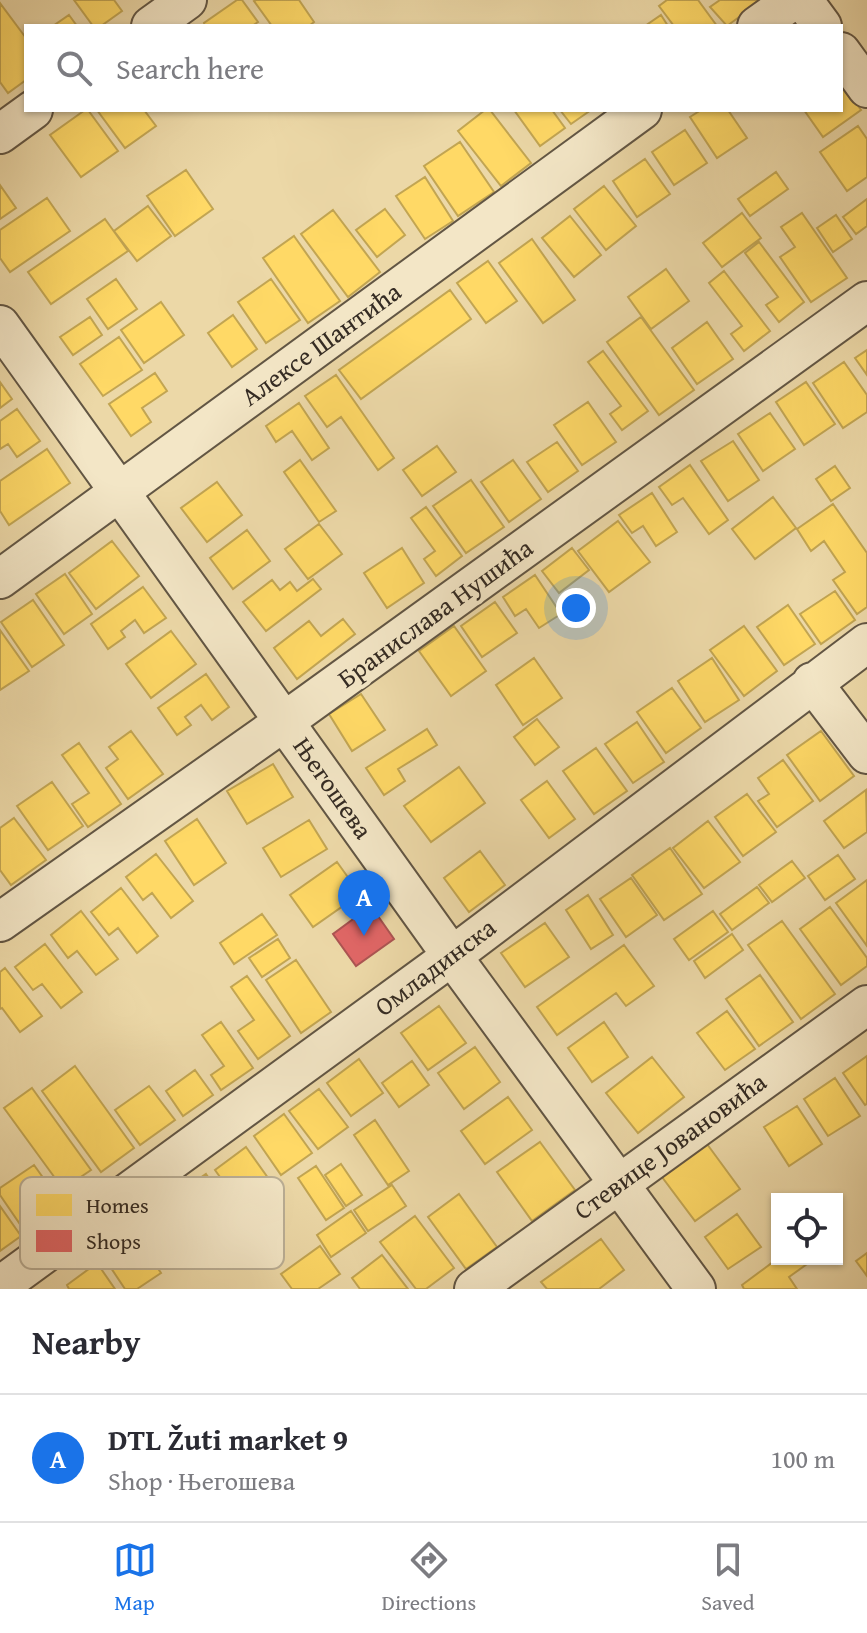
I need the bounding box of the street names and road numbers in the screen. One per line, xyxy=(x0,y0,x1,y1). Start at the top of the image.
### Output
street label: Алексе Шантића xyxy=(233,272,409,415)
street label: Бранислава Нушића xyxy=(329,528,541,697)
street label: Његошева xyxy=(284,729,383,847)
street label: Омладинска xyxy=(366,908,504,1025)
street label: Стевице Јовановића xyxy=(565,1062,775,1229)

